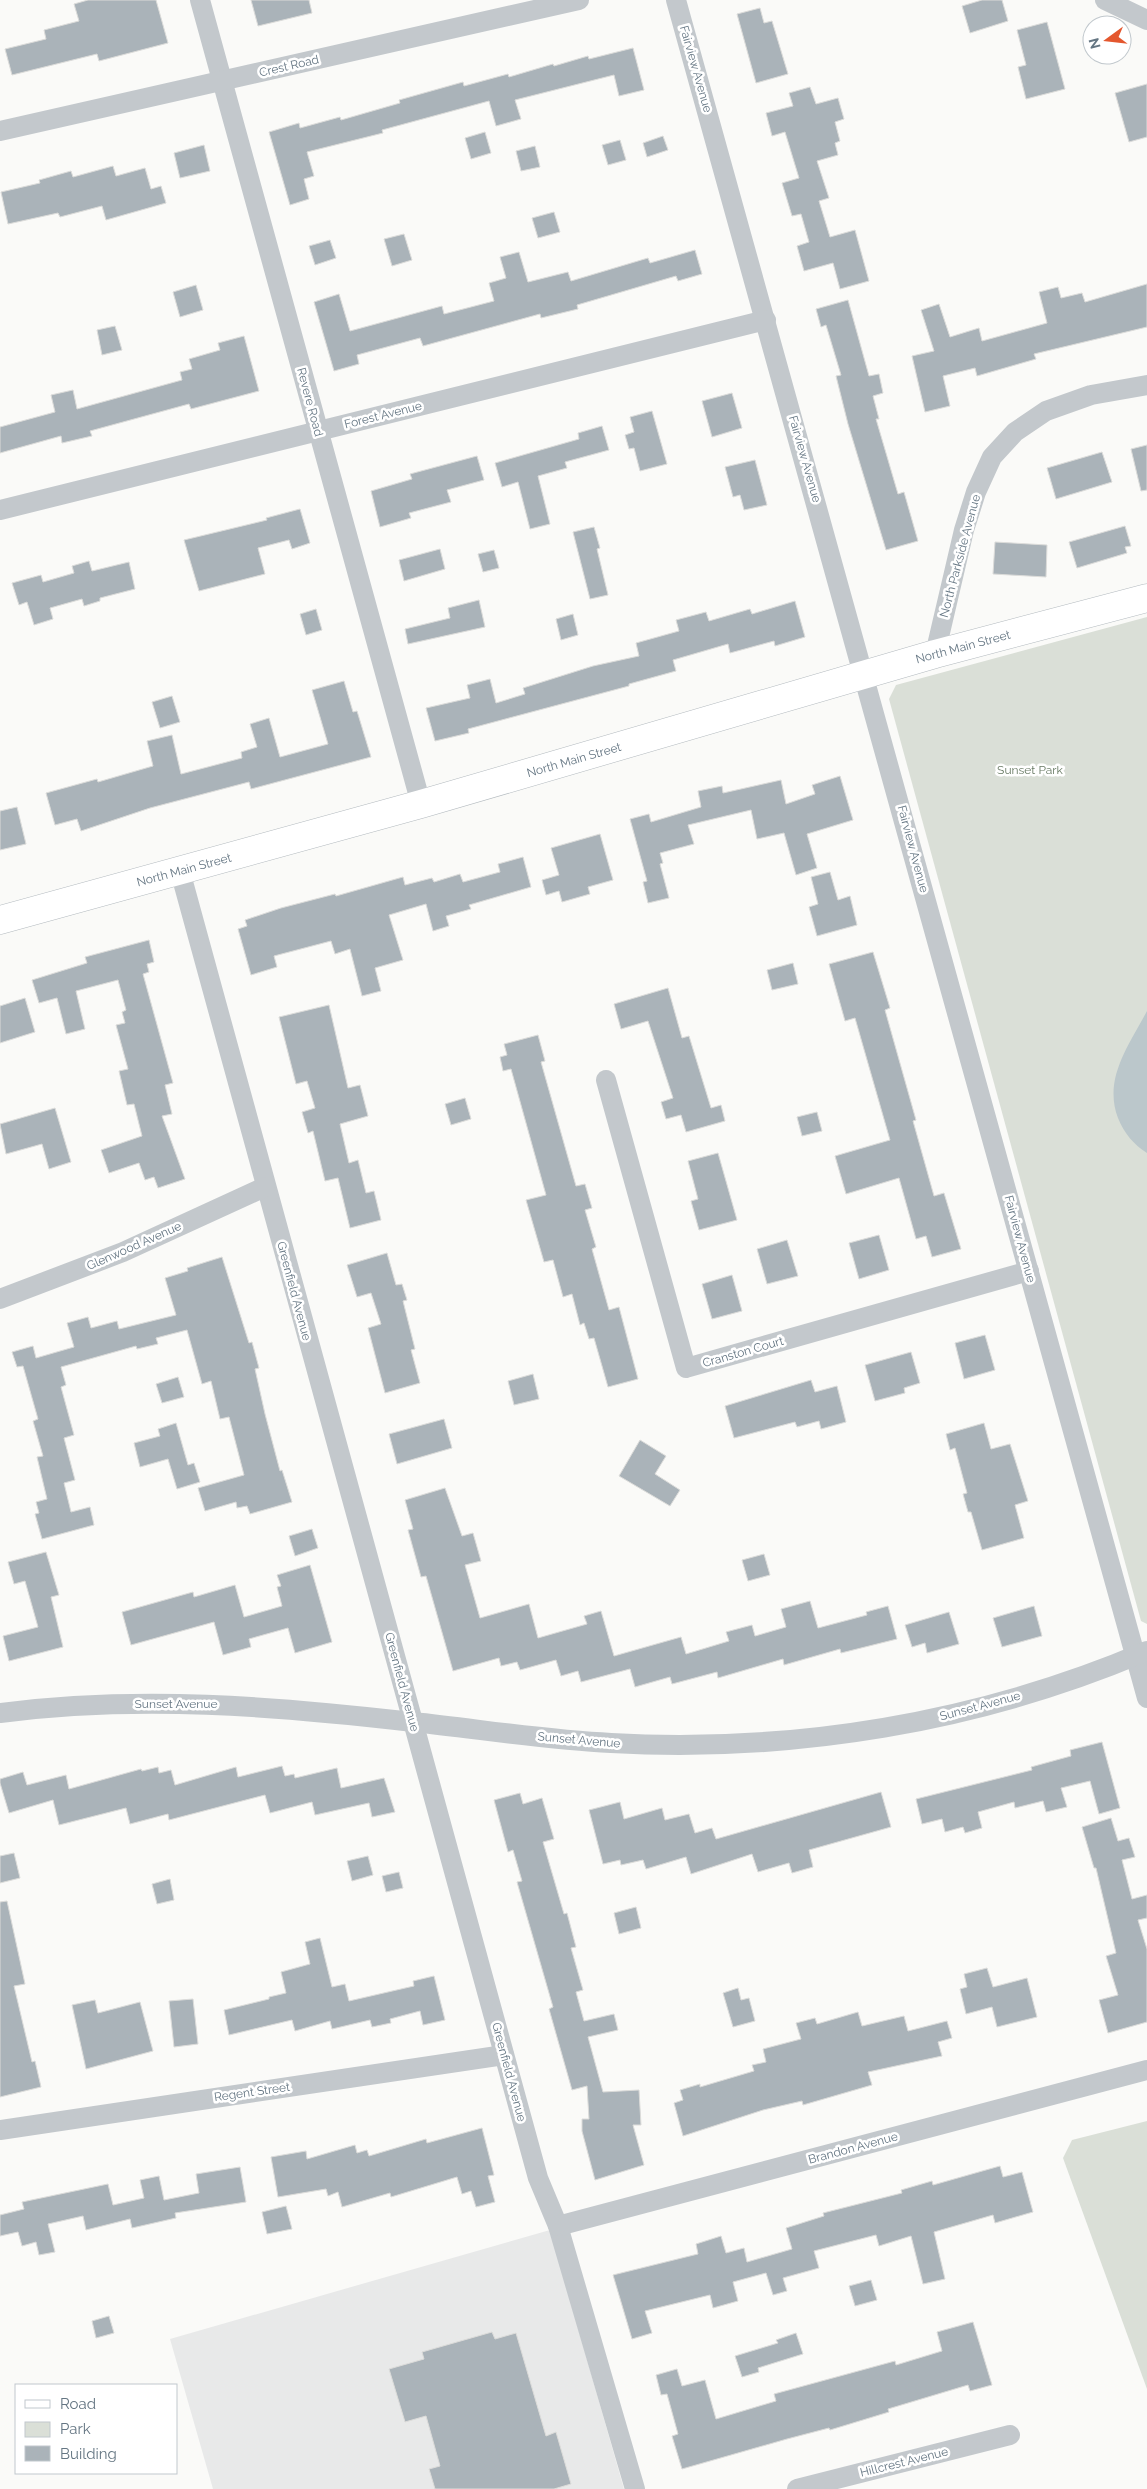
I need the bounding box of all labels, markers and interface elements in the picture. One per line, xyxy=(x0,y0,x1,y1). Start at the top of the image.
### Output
north arrow xyxy=(1082,15,1132,65)
street label: Fairview Avenue xyxy=(677,24,715,114)
text: N xyxy=(1085,36,1104,51)
street label: Crest Road xyxy=(258,52,320,80)
street label: Revere Road xyxy=(294,366,326,438)
street label: Forest Avenue xyxy=(343,399,423,431)
street label: Fairview Avenue xyxy=(786,414,824,504)
street label: North Parkside Avenue xyxy=(937,493,983,619)
street label: North Main Street xyxy=(914,628,1012,666)
street label: North Main Street xyxy=(525,740,623,780)
park label: Sunset Park xyxy=(997,763,1064,777)
street label: Fairview Avenue xyxy=(895,804,931,894)
street label: North Main Street xyxy=(135,851,233,889)
street label: Fairview Avenue xyxy=(1002,1194,1038,1284)
street label: Glenwood Avenue xyxy=(85,1219,183,1273)
street label: Greenfield Avenue xyxy=(274,1240,314,1342)
street label: Cranston Court xyxy=(701,1334,785,1370)
street label: Greenfield Avenue xyxy=(382,1631,422,1733)
street label: Sunset Avenue xyxy=(938,1688,1022,1724)
street label: Sunset Avenue xyxy=(134,1697,218,1711)
street label: Sunset Avenue xyxy=(537,1729,621,1751)
street label: Greenfield Avenue xyxy=(489,2021,529,2123)
street label: Regent Street xyxy=(213,2080,291,2104)
street label: Brandon Avenue xyxy=(807,2129,899,2167)
legend xyxy=(15,2384,178,2474)
text: Road xyxy=(60,2395,96,2413)
text: Park xyxy=(60,2420,91,2438)
street label: Hillcrest Avenue xyxy=(859,2444,949,2480)
text: Building xyxy=(60,2445,117,2463)

